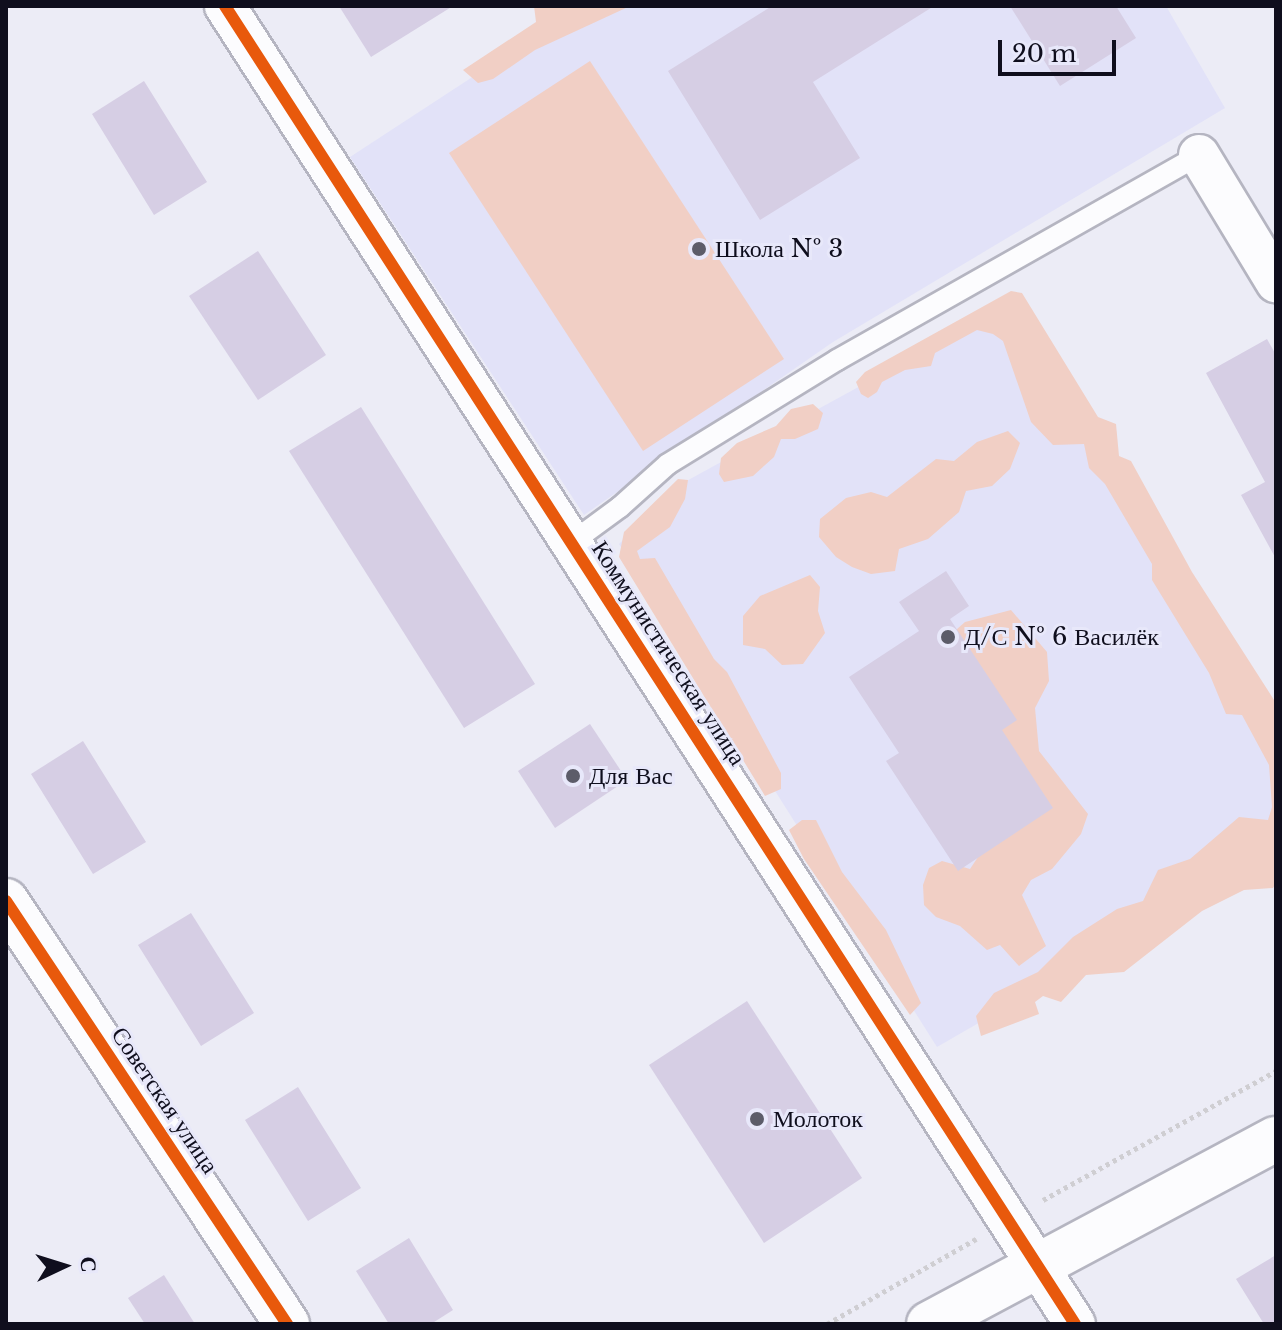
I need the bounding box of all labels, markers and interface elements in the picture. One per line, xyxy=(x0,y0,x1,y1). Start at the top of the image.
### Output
scale bar xyxy=(1002,24,1120,74)
text: 20 m xyxy=(1012,39,1077,68)
place label: Школа № 3 xyxy=(715,235,843,263)
marker: Школа № 3 xyxy=(690,240,708,258)
street label: Коммунистическая улица xyxy=(586,535,752,771)
place label: Д/С № 6 Василёк xyxy=(964,623,1159,651)
marker: Д/С № 6 Василёк xyxy=(939,628,957,646)
place label: Для Вас xyxy=(589,762,673,790)
marker: Для Вас xyxy=(564,767,582,785)
street label: Советская улица xyxy=(105,1021,225,1179)
place label: Молоток xyxy=(773,1105,863,1133)
marker: Молоток xyxy=(748,1110,766,1128)
north arrow xyxy=(24,1226,104,1306)
text: С xyxy=(74,1255,102,1273)

